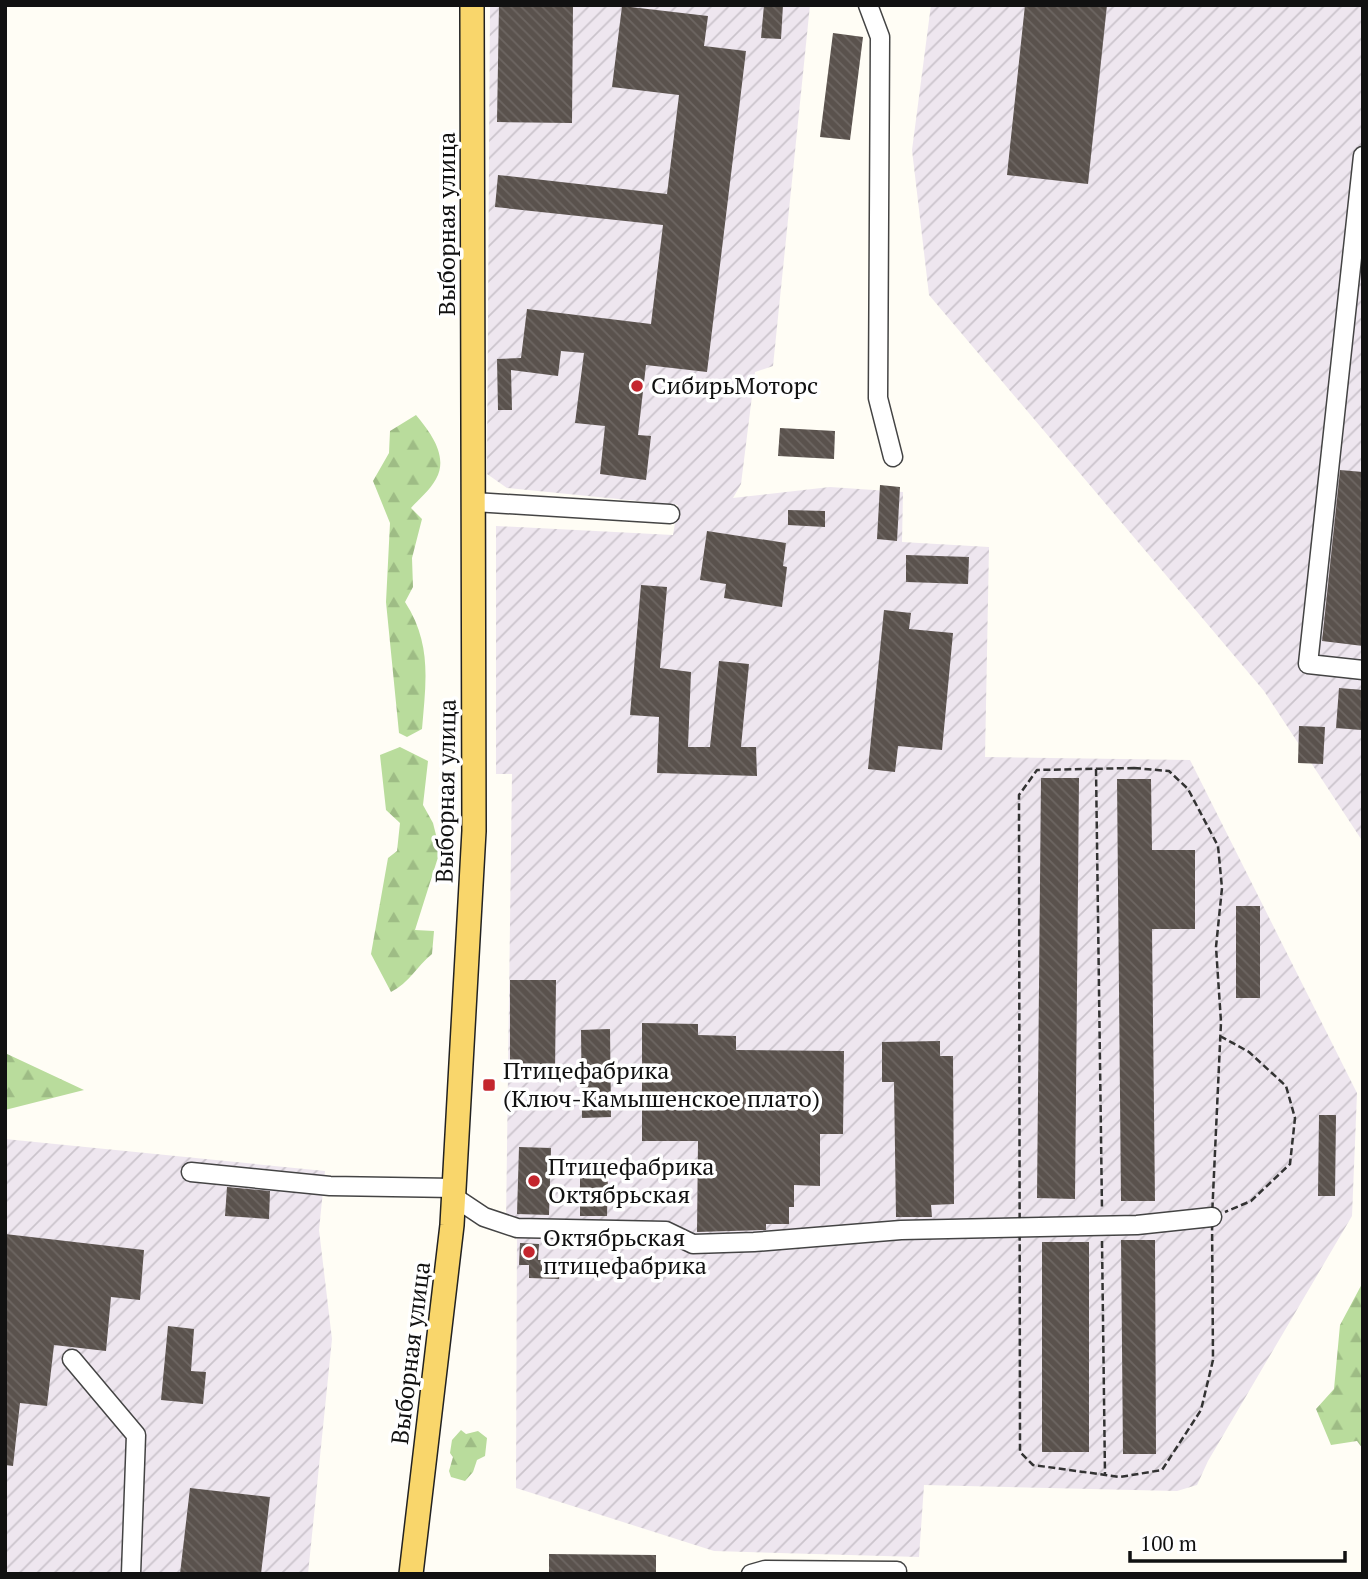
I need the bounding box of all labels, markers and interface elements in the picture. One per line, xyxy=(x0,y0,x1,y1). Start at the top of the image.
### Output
street label: Выборная улица xyxy=(430,132,462,316)
place label: СибирьМоторс xyxy=(651,369,818,401)
marker: СибирьМоторс xyxy=(629,378,645,394)
street label: Выборная улица xyxy=(427,699,463,883)
place label: Птицефабрика (Ключ-Камышенское плато) xyxy=(503,1054,820,1114)
marker: Птицефабрика (Ключ-Камышенское плато) xyxy=(481,1077,497,1093)
place label: Птицефабрика Октябрьская xyxy=(548,1150,714,1210)
marker: Птицефабрика Октябрьская xyxy=(526,1173,542,1189)
place label: Октябрьская птицефабрика xyxy=(543,1221,707,1281)
marker: Октябрьская птицефабрика xyxy=(521,1244,537,1260)
street label: Выборная улица xyxy=(383,1260,437,1446)
scale bar xyxy=(1130,1520,1345,1564)
text: 100 m xyxy=(1140,1529,1197,1557)

